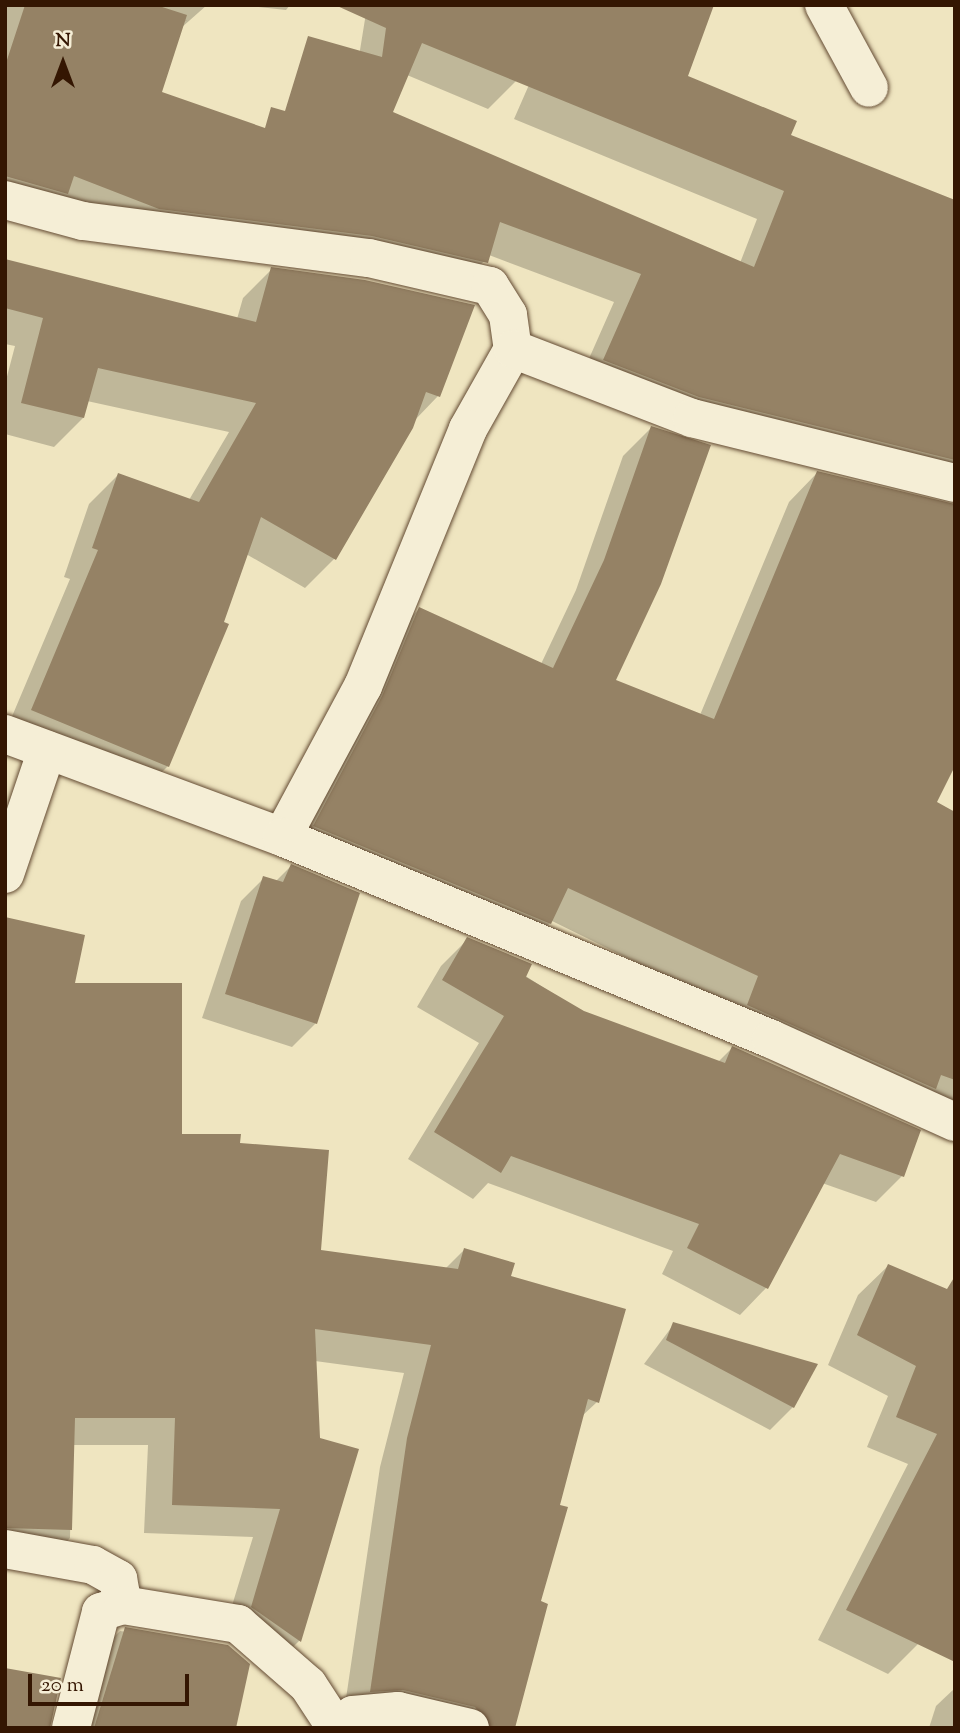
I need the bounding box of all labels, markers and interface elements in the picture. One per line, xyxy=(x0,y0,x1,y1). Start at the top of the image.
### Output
north arrow xyxy=(28,28,98,98)
text: N xyxy=(55,28,71,55)
scale bar xyxy=(32,1660,192,1704)
text: 20 m xyxy=(41,1671,84,1701)

